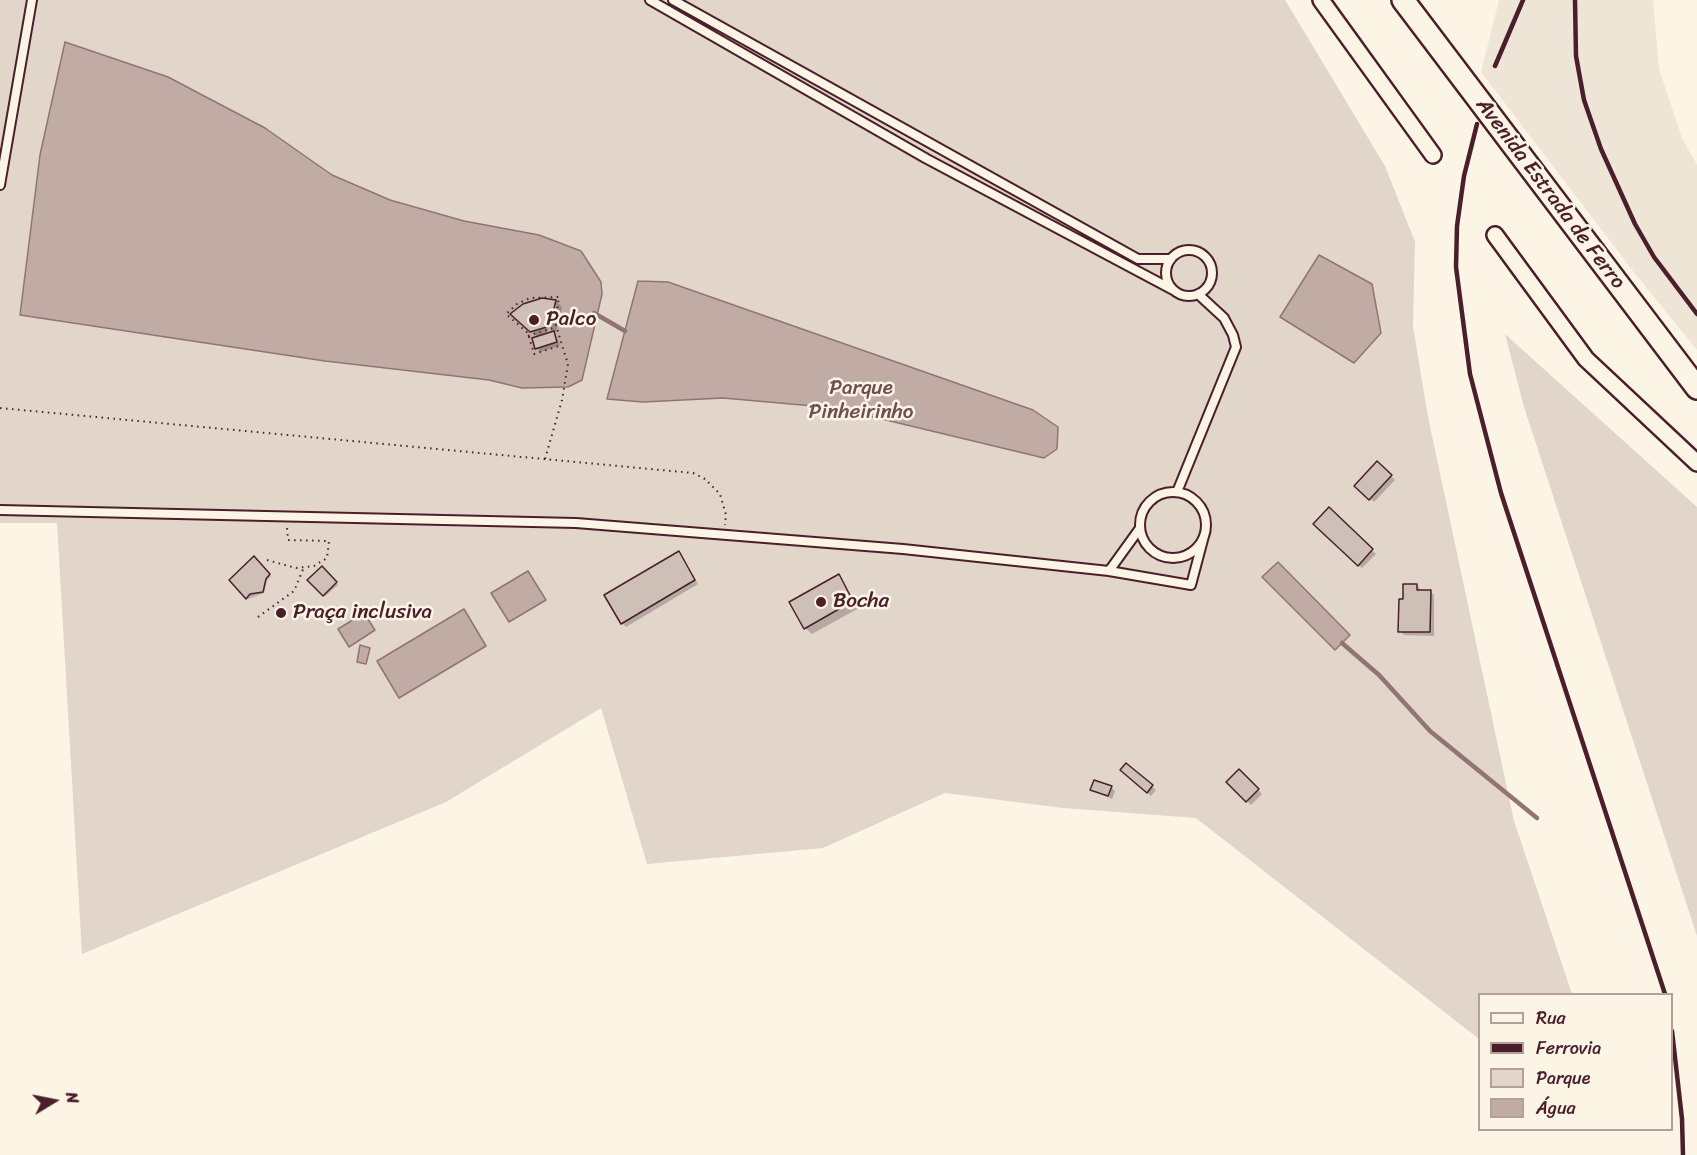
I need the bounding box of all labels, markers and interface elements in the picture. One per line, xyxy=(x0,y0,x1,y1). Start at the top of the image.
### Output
street label: Avenida Estrada de Ferro xyxy=(1470,94,1630,294)
place label: Palco xyxy=(546,307,596,333)
marker: Palco xyxy=(527,313,541,327)
park label: Parque Pinheirinho xyxy=(809,376,913,426)
place label: Bocha xyxy=(833,589,889,615)
marker: Bocha xyxy=(814,595,828,609)
place label: Praça inclusiva xyxy=(293,600,432,626)
marker: Praça inclusiva xyxy=(274,606,288,620)
legend xyxy=(1478,993,1673,1131)
text: Rua xyxy=(1536,1002,1566,1034)
text: Ferrovia xyxy=(1536,1032,1601,1064)
text: Parque xyxy=(1536,1062,1590,1094)
north arrow xyxy=(24,1071,84,1131)
text: N xyxy=(57,1090,87,1106)
text: Água xyxy=(1536,1092,1576,1124)

